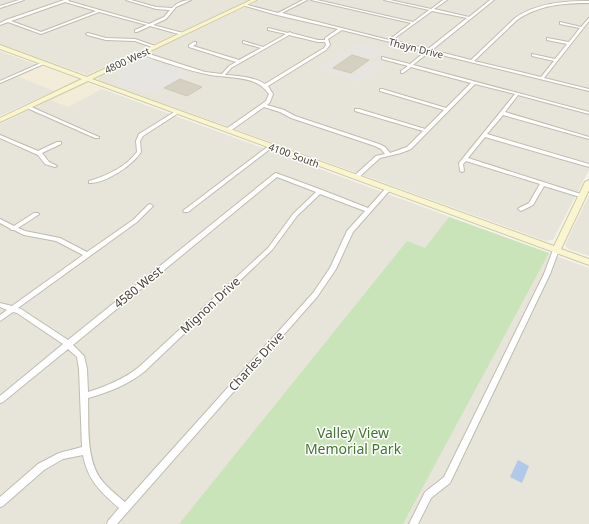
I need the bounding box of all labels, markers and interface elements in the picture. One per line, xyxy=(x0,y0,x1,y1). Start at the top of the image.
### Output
street label: Thayn Drive xyxy=(387,34,445,62)
street label: 4800 West xyxy=(102,43,152,77)
street label: 4100 South xyxy=(267,139,321,171)
street label: 4580 West xyxy=(110,262,167,312)
street label: Mignon Drive xyxy=(176,273,244,337)
street label: Charles Drive xyxy=(225,327,288,395)
park label: Valley View Memorial Park xyxy=(305,423,402,458)

